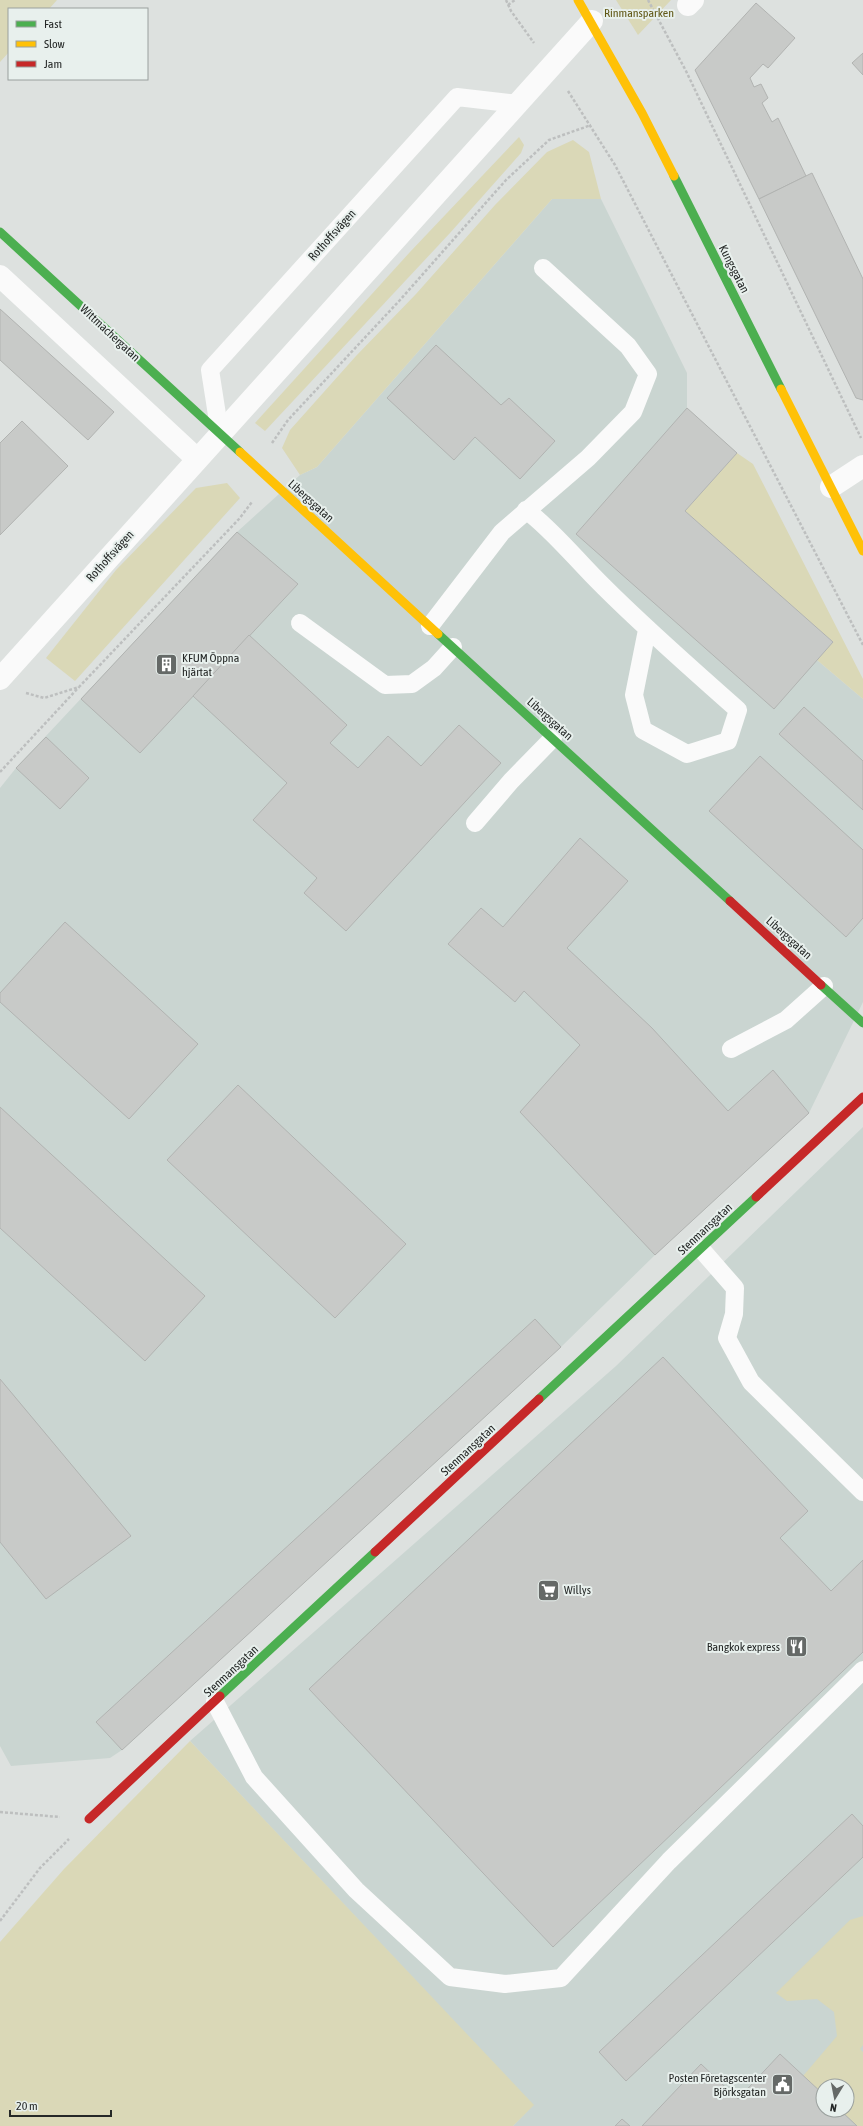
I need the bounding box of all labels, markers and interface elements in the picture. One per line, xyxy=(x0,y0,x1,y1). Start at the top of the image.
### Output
park label: Rinmansparken xyxy=(604,6,674,20)
legend xyxy=(8,8,148,80)
text: Fast xyxy=(44,17,62,31)
text: Slow xyxy=(44,37,65,51)
text: Jam xyxy=(44,57,62,71)
street label: Rothoffsvägen xyxy=(305,207,359,263)
street label: Kungsgatan xyxy=(716,243,752,295)
street label: Wittmachergatan xyxy=(77,302,143,364)
street label: Libergsgatan xyxy=(285,477,337,525)
street label: Rothoffsvägen xyxy=(83,528,137,584)
place label: KFUM Öppna hjärtat xyxy=(182,651,239,679)
building icon: KFUM Öppna hjärtat xyxy=(154,652,180,678)
street label: Libergsgatan xyxy=(524,695,576,743)
street label: Libergsgatan xyxy=(763,914,815,962)
street label: Stenmansgatan xyxy=(675,1200,735,1258)
street label: Stenmansgatan xyxy=(438,1421,498,1479)
supermarket icon: Willys xyxy=(535,1577,561,1603)
place label: Willys xyxy=(564,1583,591,1597)
restaurant icon: Bangkok express xyxy=(783,1634,809,1660)
place label: Bangkok express xyxy=(707,1640,780,1654)
street label: Stenmansgatan xyxy=(201,1642,261,1700)
place label: Posten Företagscenter Björksgatan xyxy=(668,2071,766,2099)
public building icon: Posten Företagscenter Björksgatan xyxy=(769,2072,795,2098)
north arrow xyxy=(815,2078,855,2118)
scale bar xyxy=(10,2092,111,2118)
text: 20 m xyxy=(16,2099,38,2113)
text: N xyxy=(829,2101,838,2114)

